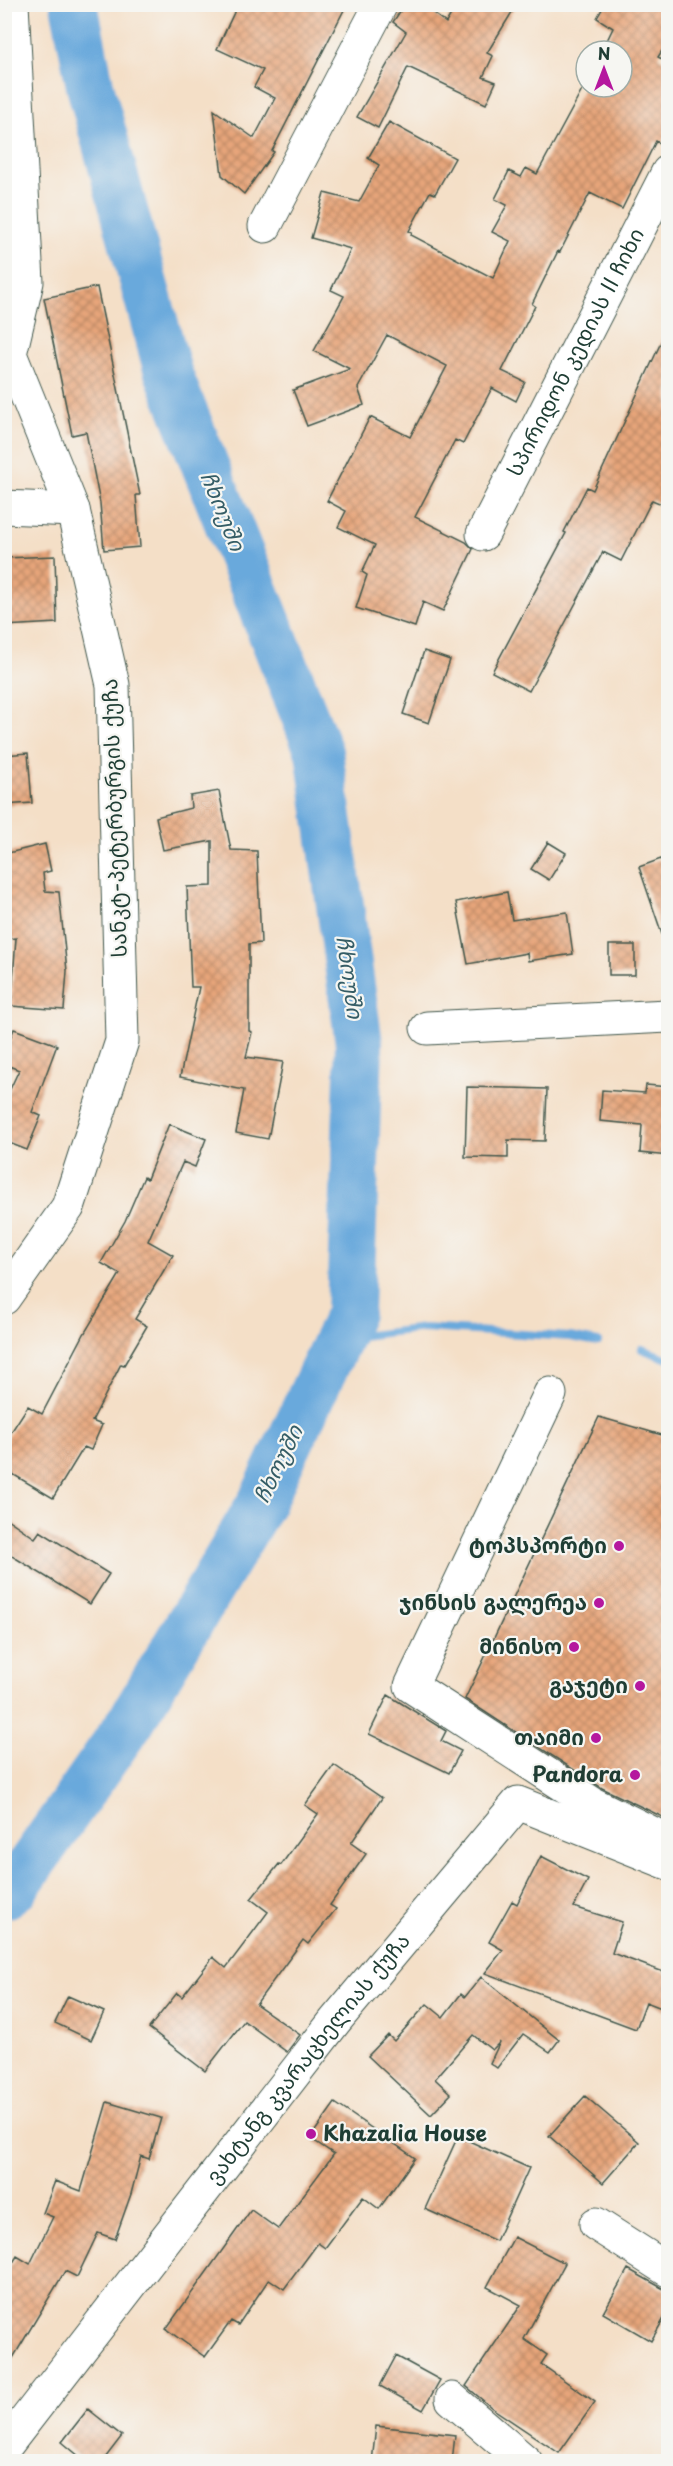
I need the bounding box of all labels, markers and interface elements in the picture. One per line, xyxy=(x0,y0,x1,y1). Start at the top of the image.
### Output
north arrow xyxy=(574,39,634,99)
text: N xyxy=(598,41,610,65)
street label: სპირიდონ კედიას II ჩიხი xyxy=(497,222,651,481)
water label: ჩხოუში xyxy=(194,466,256,556)
street label: სანკტ-პეტერბურგის ქუჩა xyxy=(92,678,134,958)
water label: ჩხოუში xyxy=(329,933,374,1022)
water label: ჩხოუში xyxy=(244,1418,310,1508)
place label: ტოპსპორტი xyxy=(469,1528,607,1560)
marker: ტოპსპორტი xyxy=(612,1539,626,1553)
place label: ჯინსის გალერეა xyxy=(399,1585,587,1617)
marker: ჯინსის გალერეა xyxy=(592,1596,606,1610)
place label: მინისო xyxy=(479,1629,562,1661)
marker: მინისო xyxy=(567,1640,581,1654)
place label: გაჯეტი xyxy=(549,1668,628,1700)
marker: გაჯეტი xyxy=(633,1679,647,1693)
place label: თაიმი xyxy=(514,1720,584,1752)
marker: თაიმი xyxy=(589,1731,603,1745)
place label: Pandora xyxy=(532,1757,624,1789)
marker: Pandora xyxy=(628,1768,642,1782)
street label: ვახტანგ კვარაცხელიას ქუჩა xyxy=(197,1925,416,2190)
place label: Khazalia House xyxy=(323,2116,487,2148)
marker: Khazalia House xyxy=(304,2127,318,2141)

